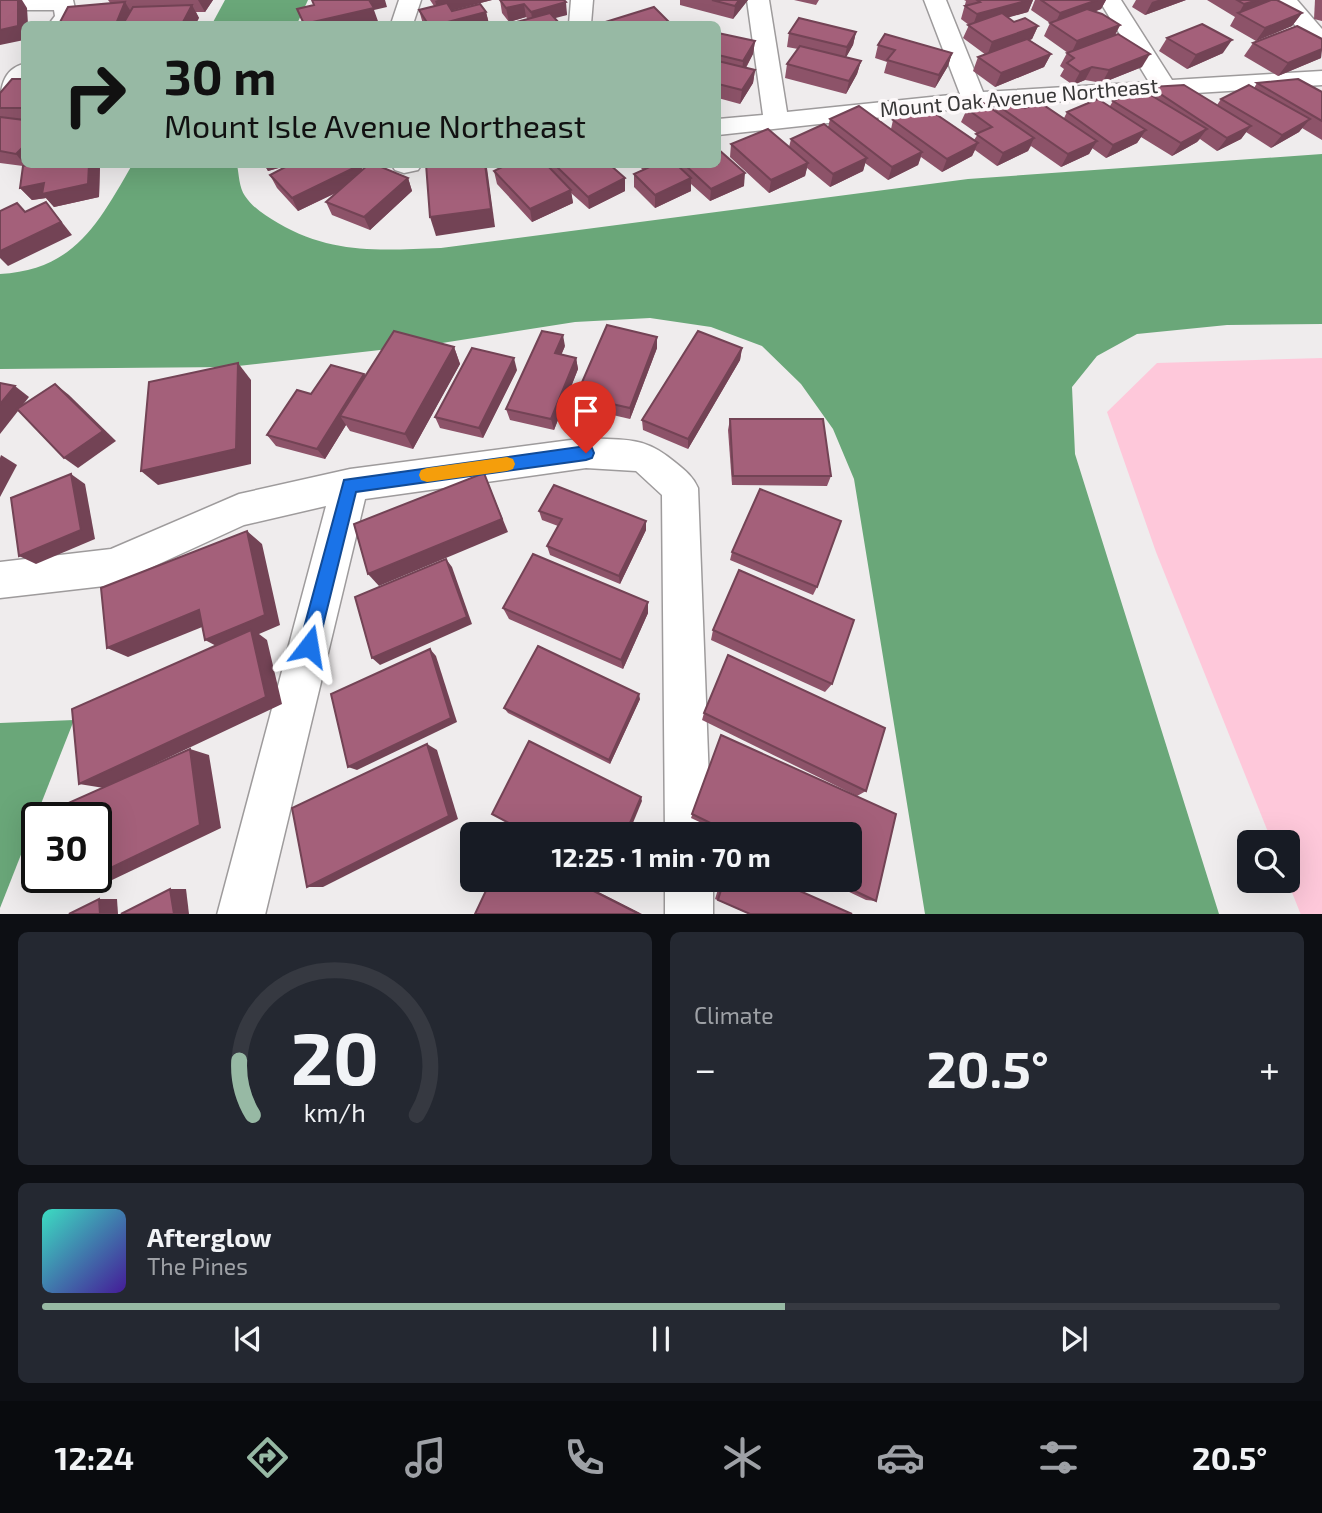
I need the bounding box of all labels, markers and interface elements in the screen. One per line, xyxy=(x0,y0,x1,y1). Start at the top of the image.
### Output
text: 30 m xyxy=(164,46,276,105)
icon: right xyxy=(49,49,140,140)
street label: Mount Oak Avenue Northeast xyxy=(879,72,1159,121)
text: Mount Isle Avenue Northeast xyxy=(164,106,586,144)
pin xyxy=(556,381,616,453)
icon: arrive xyxy=(567,392,605,430)
position arrow xyxy=(272,609,346,683)
speed limit sign: 30 xyxy=(21,802,112,893)
map controls xyxy=(1237,830,1300,893)
button: search xyxy=(1237,830,1300,893)
text: 12:25 · 1 min · 70 m xyxy=(551,841,771,872)
text: Climate xyxy=(694,1001,774,1029)
text: 20 xyxy=(291,1012,379,1100)
text: 20.5° xyxy=(926,1036,1049,1098)
text: − xyxy=(694,1045,716,1091)
text: + xyxy=(1259,1045,1280,1091)
text: km/h xyxy=(304,1096,366,1126)
text: Afterglow xyxy=(147,1221,272,1252)
text: The Pines xyxy=(147,1252,248,1280)
icon: previous xyxy=(229,1320,267,1358)
icon: pause xyxy=(642,1320,680,1358)
icon: next xyxy=(1055,1320,1093,1358)
icon: directions xyxy=(243,1433,292,1482)
icon: music xyxy=(401,1433,450,1482)
icon: phone xyxy=(560,1433,609,1482)
icon: climate xyxy=(718,1433,767,1482)
icon: car xyxy=(876,1433,925,1482)
icon: filters xyxy=(1034,1433,1083,1482)
text: 12:24 xyxy=(55,1438,134,1476)
text: 20.5° xyxy=(1192,1438,1267,1476)

